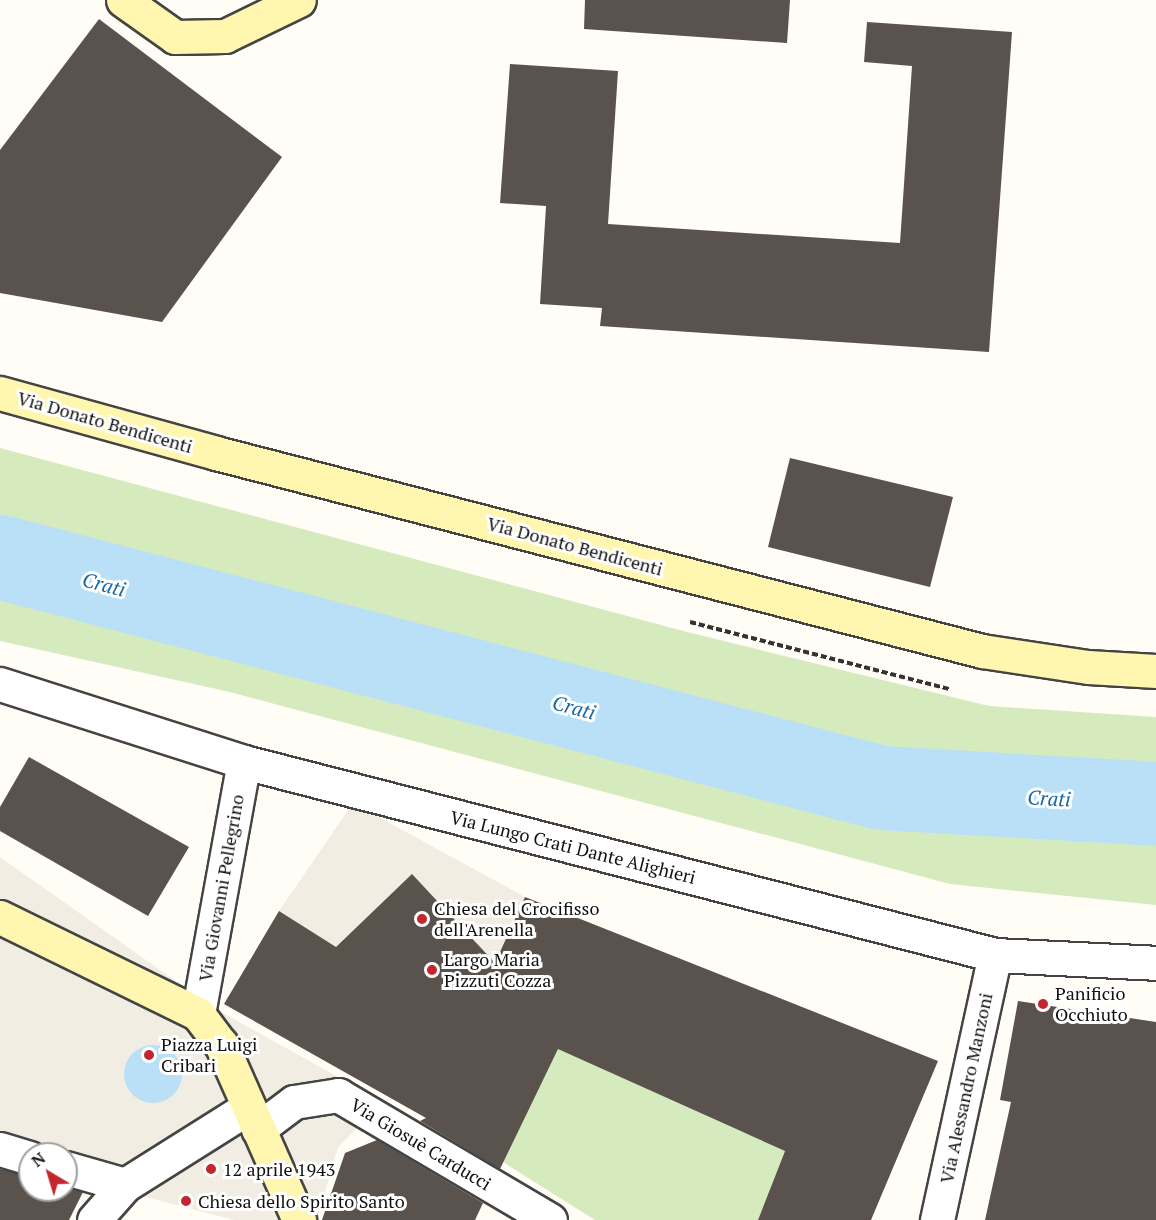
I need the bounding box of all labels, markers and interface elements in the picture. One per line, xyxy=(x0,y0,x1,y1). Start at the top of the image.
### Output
street label: Via Donato Bendicenti xyxy=(15,387,195,457)
street label: Via Donato Bendicenti xyxy=(485,512,665,580)
water label: Crati xyxy=(80,567,128,601)
water label: Crati xyxy=(550,690,598,724)
water label: Crati xyxy=(1027,785,1071,811)
street label: Via Giovanni Pellegrino xyxy=(194,793,248,983)
street label: Via Lungo Crati Dante Alighieri xyxy=(448,806,698,888)
place label: Chiesa del Crocifisso dell'Arenella xyxy=(434,898,599,940)
marker: Chiesa del Crocifisso dell'Arenella xyxy=(415,912,429,926)
place label: Largo Maria Pizzuti Cozza xyxy=(444,949,551,992)
marker: Largo Maria Pizzuti Cozza xyxy=(425,963,439,977)
place label: Panificio Occhiuto xyxy=(1055,983,1128,1026)
street label: Via Alessandro Manzoni xyxy=(935,991,997,1185)
marker: Panificio Occhiuto xyxy=(1036,997,1050,1011)
place label: Piazza Luigi Cribari xyxy=(161,1034,257,1076)
marker: Piazza Luigi Cribari xyxy=(142,1048,156,1062)
street label: Via Giosuè Carducci xyxy=(347,1093,495,1195)
north arrow xyxy=(18,1142,78,1202)
text: N xyxy=(27,1147,50,1172)
place label: 12 aprile 1943 xyxy=(223,1158,335,1180)
marker: 12 aprile 1943 xyxy=(204,1162,218,1176)
place label: Chiesa dello Spirito Santo xyxy=(198,1190,405,1212)
marker: Chiesa dello Spirito Santo xyxy=(179,1194,193,1208)

